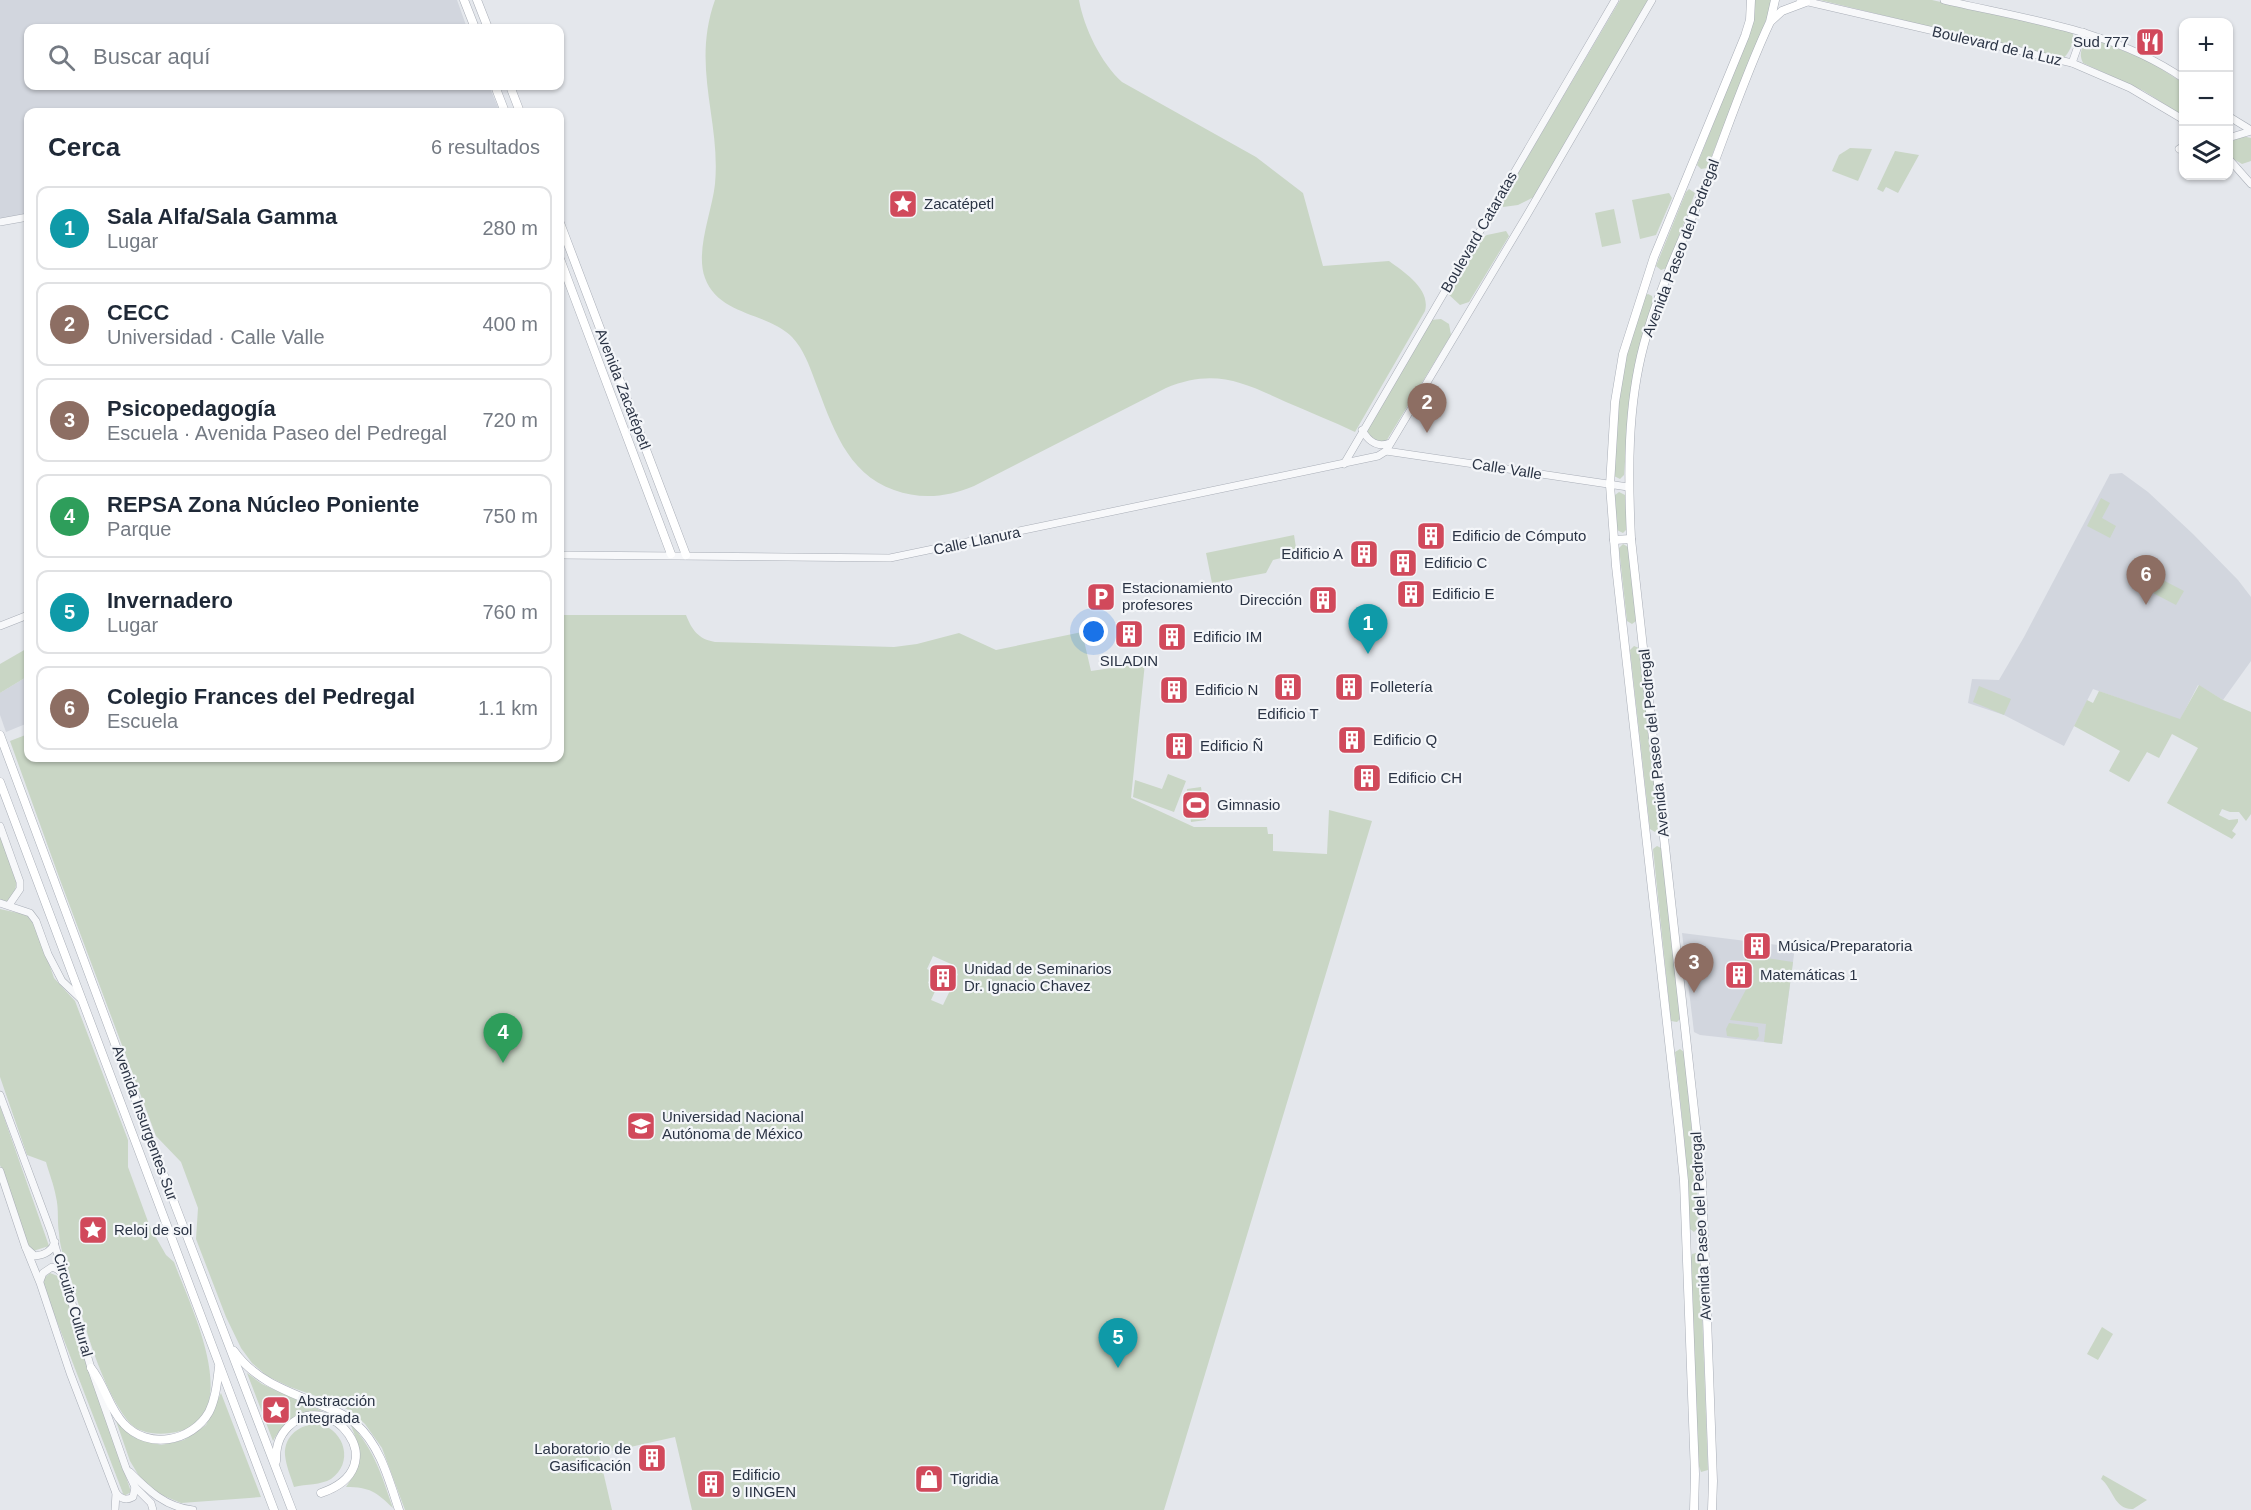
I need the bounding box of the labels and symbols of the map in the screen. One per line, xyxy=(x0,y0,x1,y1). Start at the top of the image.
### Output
street label: Boulevard de la Luz xyxy=(1931,22,2064,69)
restaurant icon: Sud 777 xyxy=(2134,26,2166,58)
place label: Sud 777 xyxy=(2073,33,2129,50)
street label: Avenida Paseo del Pedregal xyxy=(1639,157,1722,339)
street label: Boulevard Cataratas xyxy=(1437,168,1520,295)
place icon: Zacatépetl xyxy=(887,188,919,220)
place label: Zacatépetl xyxy=(924,195,994,212)
street label: Avenida Zacatépetl xyxy=(593,326,654,452)
pin: 2 xyxy=(1408,384,1446,433)
street label: Calle Valle xyxy=(1471,455,1543,482)
building icon: Edificio de Cómputo xyxy=(1415,520,1447,552)
street label: Calle Llanura xyxy=(932,523,1023,558)
place label: Edificio de Cómputo xyxy=(1452,527,1586,544)
building icon: Edificio A xyxy=(1348,538,1380,570)
place label: Edificio A xyxy=(1281,545,1343,562)
building icon: Edificio C xyxy=(1387,547,1419,579)
place label: Edificio C xyxy=(1424,554,1488,571)
pin: 6 xyxy=(2126,556,2166,605)
building icon: Edificio E xyxy=(1395,578,1427,610)
place label: Estacionamiento profesores xyxy=(1122,579,1233,613)
parking icon: Estacionamiento profesores xyxy=(1085,581,1117,613)
building icon: Dirección xyxy=(1307,584,1339,616)
place label: Edificio E xyxy=(1432,585,1495,602)
place label: Dirección xyxy=(1239,591,1302,608)
pin: 1 xyxy=(1348,604,1388,654)
your location xyxy=(1079,617,1108,646)
building icon: SILADIN xyxy=(1113,618,1145,650)
building icon: Edificio IM xyxy=(1156,621,1188,653)
place label: Edificio IM xyxy=(1193,628,1262,645)
street label: Avenida Paseo del Pedregal xyxy=(1635,648,1672,838)
place label: SILADIN xyxy=(1100,652,1158,669)
building icon: Edificio T xyxy=(1272,671,1304,703)
building icon: Folletería xyxy=(1333,671,1365,703)
building icon: Edificio N xyxy=(1158,674,1190,706)
place label: Folletería xyxy=(1370,678,1433,695)
place label: Edificio N xyxy=(1195,681,1258,698)
place label: Edificio T xyxy=(1257,705,1319,722)
building icon: Edificio Q xyxy=(1336,724,1368,756)
building icon: Edificio Ñ xyxy=(1163,730,1195,762)
place label: Edificio Q xyxy=(1373,731,1437,748)
place label: Edificio Ñ xyxy=(1200,737,1263,754)
building icon: Edificio CH xyxy=(1351,762,1383,794)
place label: Edificio CH xyxy=(1388,769,1462,786)
sports icon: Gimnasio xyxy=(1180,789,1212,821)
place label: Gimnasio xyxy=(1217,796,1280,813)
building icon: Música/Preparatoria xyxy=(1741,930,1773,962)
place label: Música/Preparatoria xyxy=(1778,937,1913,954)
pin: 3 xyxy=(1674,944,1714,993)
building icon: Matemáticas 1 xyxy=(1723,959,1755,991)
place label: Unidad de Seminarios Dr. Ignacio Chavez xyxy=(964,960,1112,994)
building icon: Unidad de Seminarios Dr. Ignacio Chavez xyxy=(927,962,959,994)
place label: Matemáticas 1 xyxy=(1760,966,1858,983)
pin: 4 xyxy=(484,1014,522,1063)
street label: Avenida Insurgentes Sur xyxy=(109,1043,182,1203)
place label: Universidad Nacional Autónoma de México xyxy=(662,1108,804,1142)
school or university icon: Universidad Nacional Autónoma de México xyxy=(625,1110,657,1142)
street label: Avenida Paseo del Pedregal xyxy=(1687,1131,1714,1321)
place icon: Reloj de sol xyxy=(77,1214,109,1246)
place label: Reloj de sol xyxy=(114,1221,192,1238)
street label: Circuito Cultural xyxy=(51,1251,96,1358)
pin: 5 xyxy=(1098,1318,1138,1368)
place label: Abstracción integrada xyxy=(297,1392,375,1426)
place icon: Abstracción integrada xyxy=(260,1394,292,1426)
place label: Laboratorio de Gasificación xyxy=(534,1440,631,1474)
building icon: Laboratorio de Gasificación xyxy=(636,1442,668,1474)
shop icon: Tigridia xyxy=(913,1463,945,1495)
place label: Edificio 9 IINGEN xyxy=(732,1466,796,1500)
building icon: Edificio 9 IINGEN xyxy=(695,1468,727,1500)
place label: Tigridia xyxy=(950,1470,999,1487)

